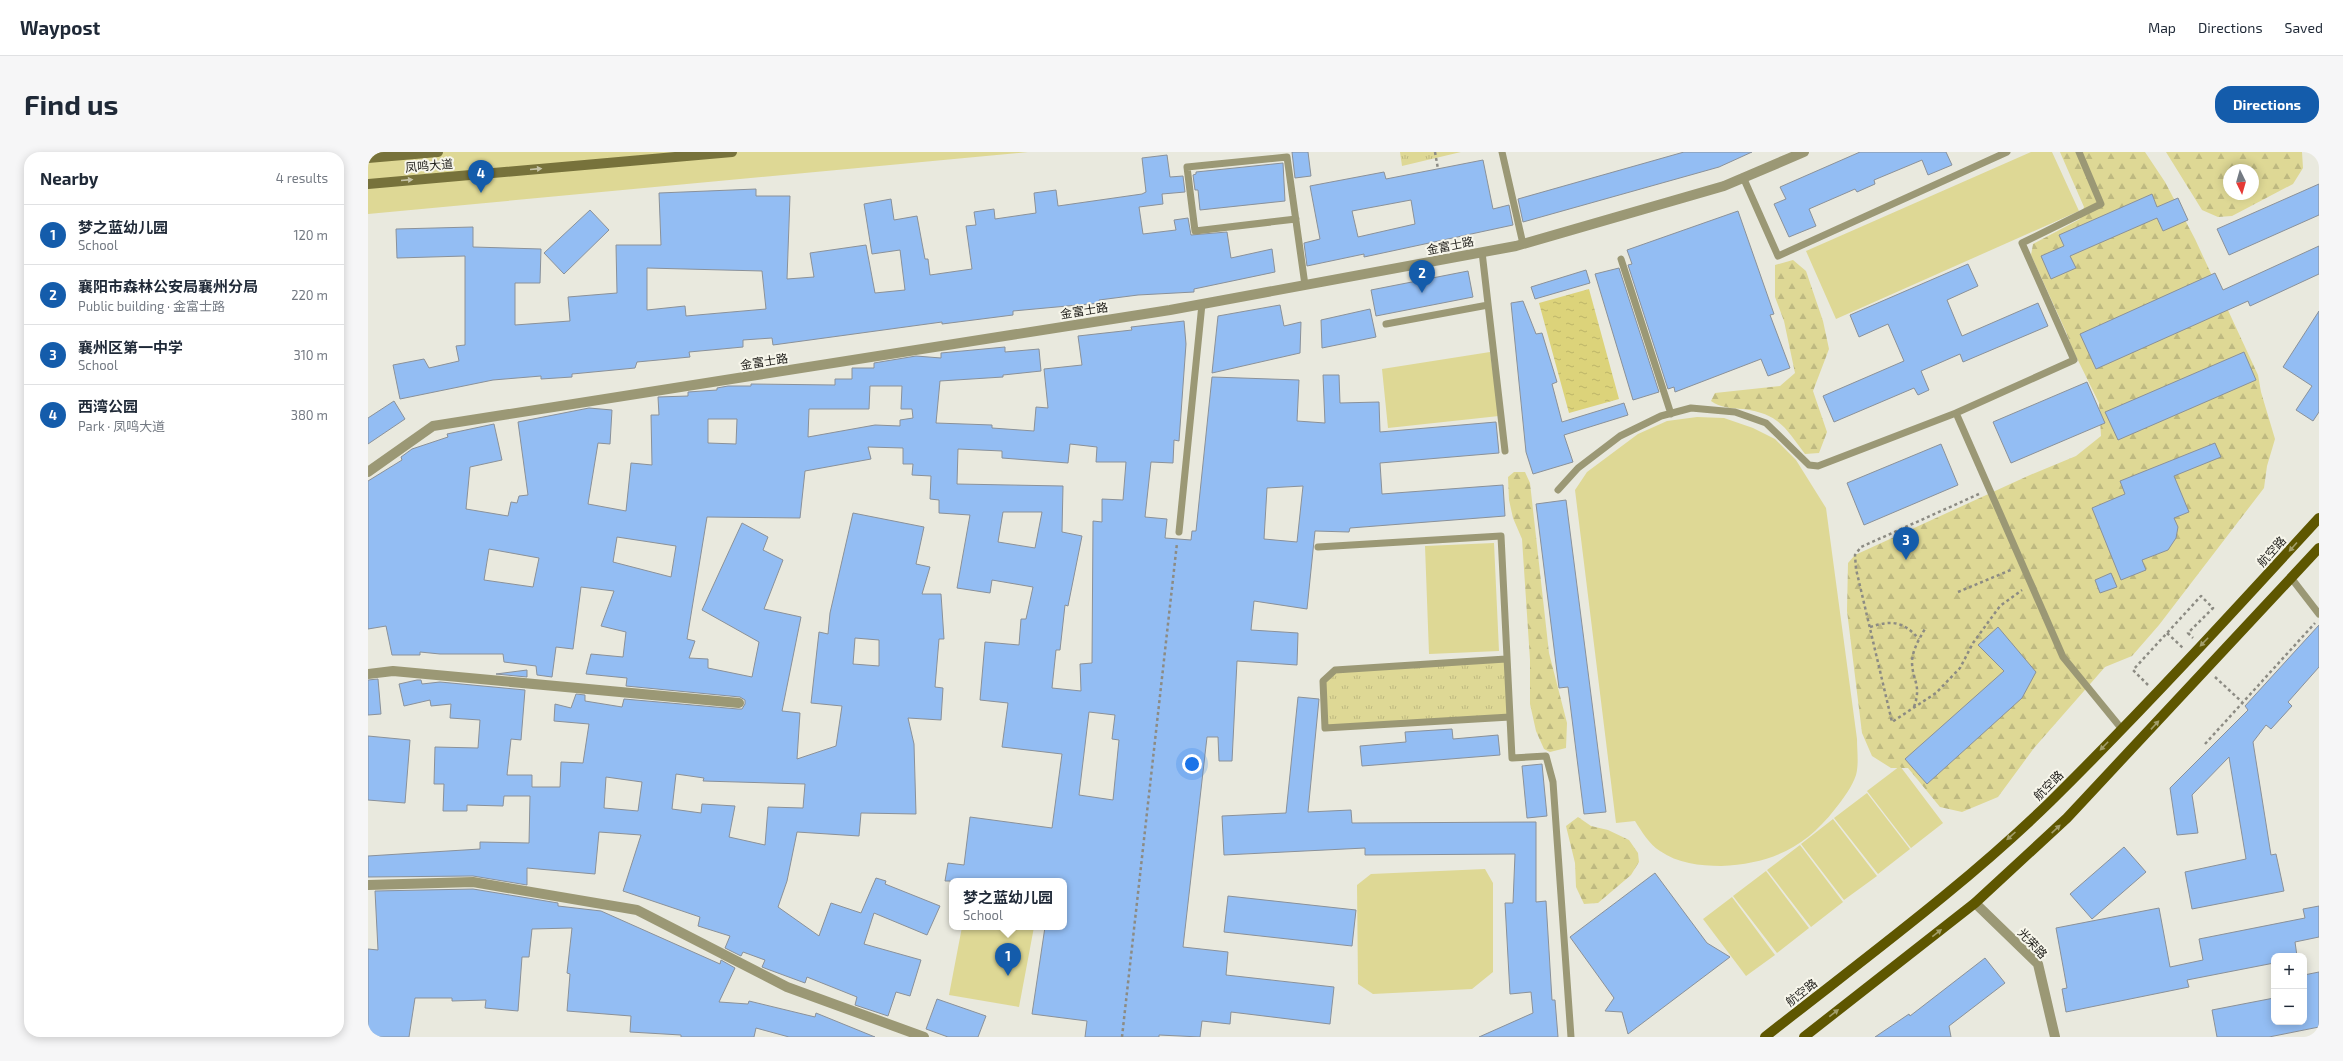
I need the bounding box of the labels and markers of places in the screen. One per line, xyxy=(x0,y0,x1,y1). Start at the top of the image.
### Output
pin: 4 xyxy=(468,160,494,193)
pin: 2 xyxy=(1409,260,1435,293)
pin: 3 xyxy=(1893,527,1919,560)
pin: 1 xyxy=(995,943,1021,976)

